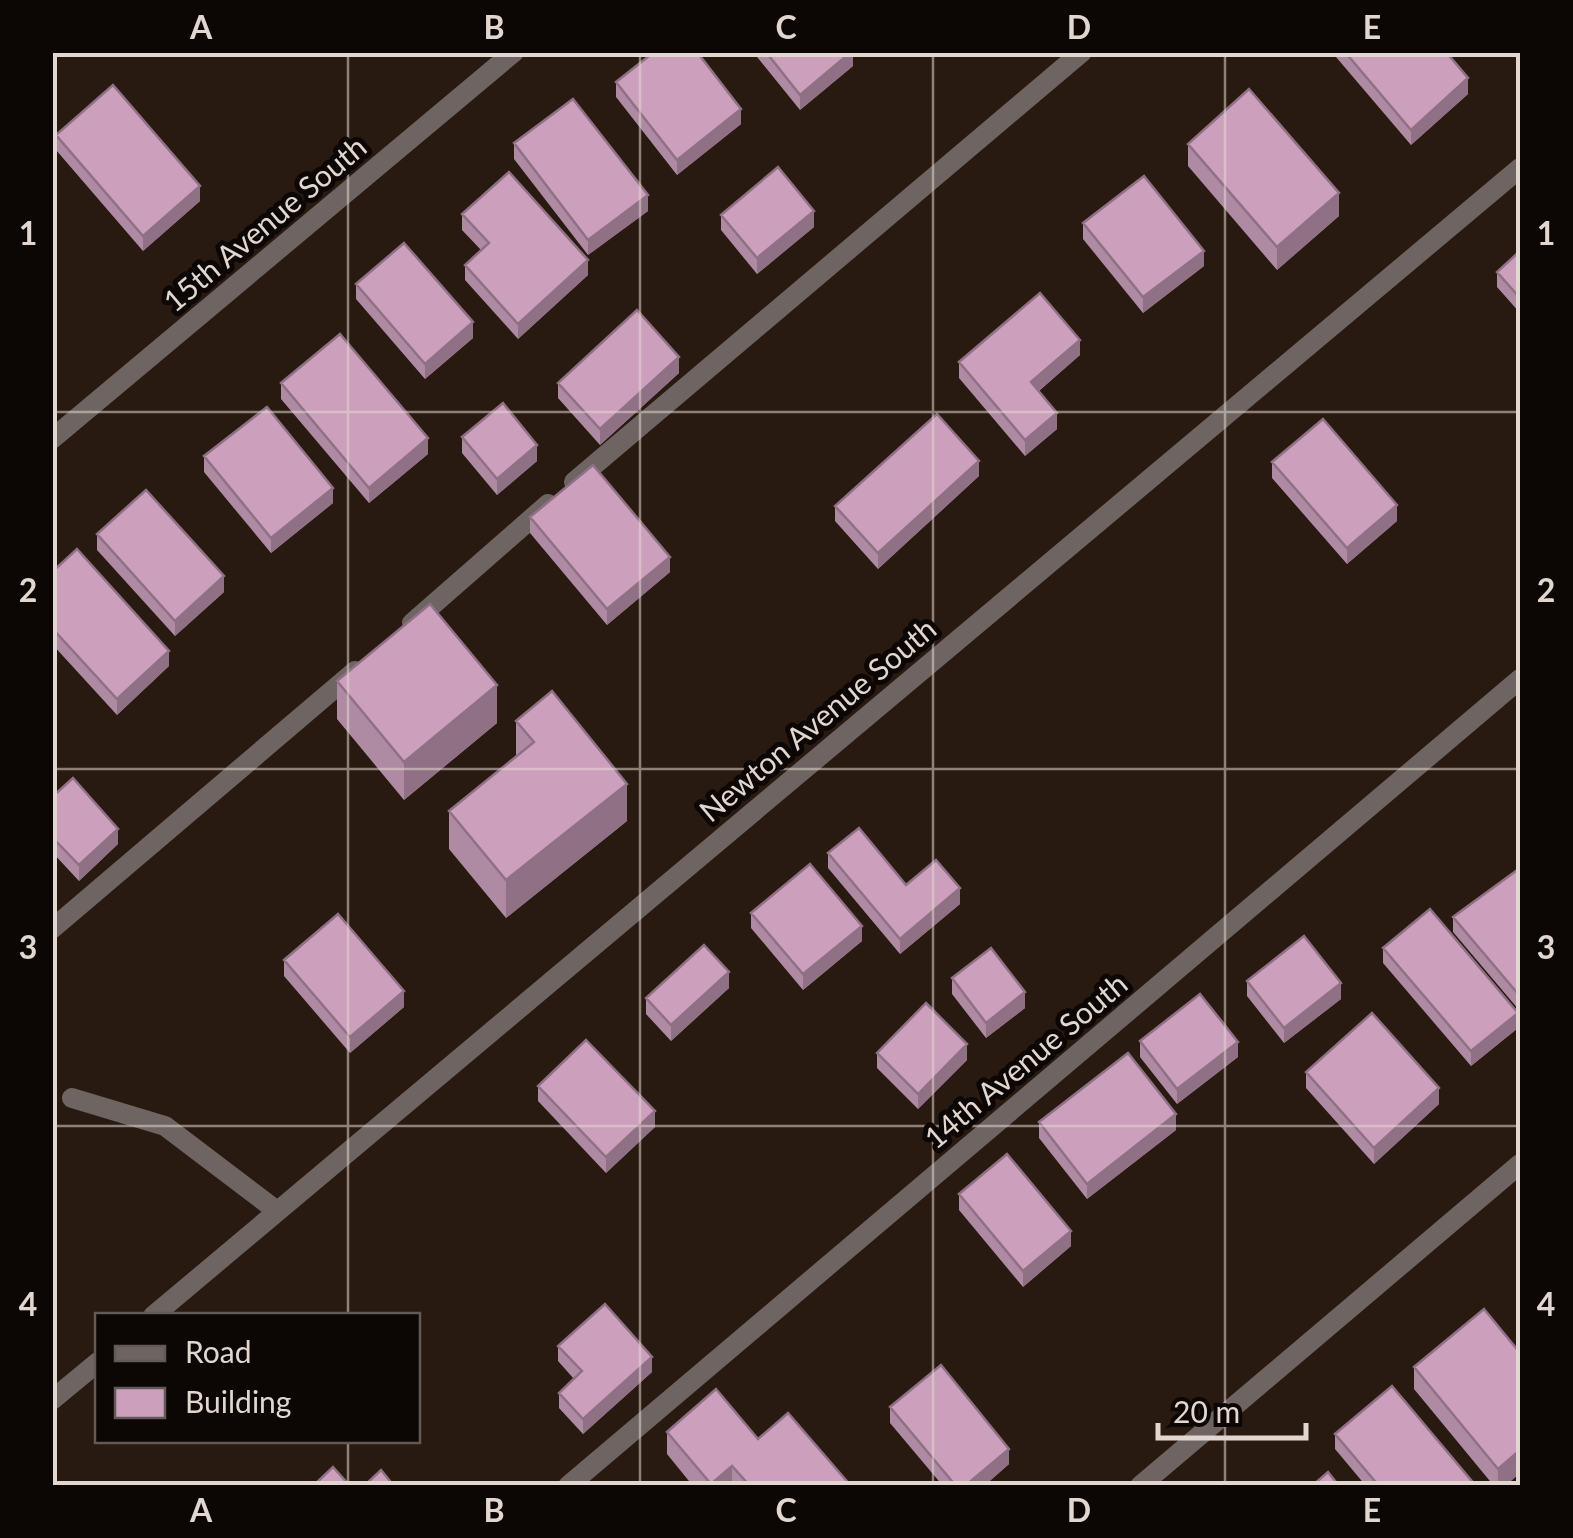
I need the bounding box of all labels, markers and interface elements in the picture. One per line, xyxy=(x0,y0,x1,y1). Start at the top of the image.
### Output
text: A xyxy=(189,7,213,46)
text: B xyxy=(483,7,505,46)
text: C xyxy=(775,7,797,46)
text: D xyxy=(1067,7,1091,46)
text: E xyxy=(1363,7,1381,46)
street label: 15th Avenue South xyxy=(155,128,373,318)
text: 1 xyxy=(19,213,37,252)
text: 1 xyxy=(1537,213,1555,252)
text: 2 xyxy=(19,570,37,609)
text: 2 xyxy=(1537,570,1555,609)
street label: Newton Avenue South xyxy=(692,610,942,828)
text: 3 xyxy=(19,927,37,966)
text: 3 xyxy=(1537,927,1555,966)
street label: 14th Avenue South xyxy=(916,965,1134,1155)
text: 4 xyxy=(19,1284,37,1323)
text: 4 xyxy=(1537,1284,1555,1323)
legend xyxy=(95,1313,420,1443)
text: Road xyxy=(185,1333,252,1369)
scale bar xyxy=(1158,1378,1306,1440)
text: Building xyxy=(185,1383,291,1419)
text: 20 m xyxy=(1173,1393,1240,1429)
text: A xyxy=(189,1490,213,1529)
text: B xyxy=(483,1490,505,1529)
text: C xyxy=(775,1490,797,1529)
text: D xyxy=(1067,1490,1091,1529)
text: E xyxy=(1363,1490,1381,1529)

